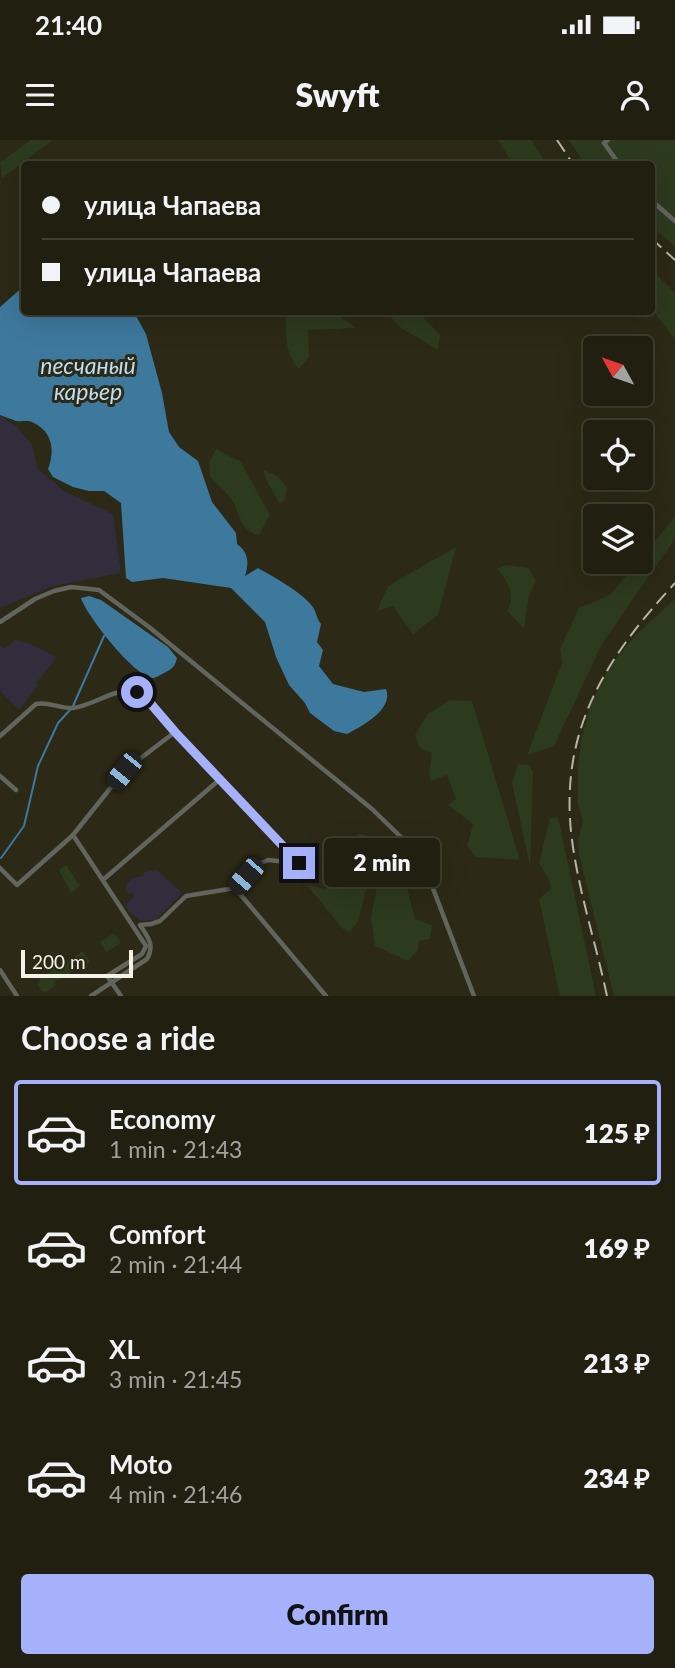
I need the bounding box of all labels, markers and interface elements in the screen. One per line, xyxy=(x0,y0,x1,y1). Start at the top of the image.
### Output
text: 21:40 xyxy=(35,9,102,41)
text: Swyft xyxy=(296,75,379,114)
icon: menu xyxy=(21,76,59,114)
icon: person xyxy=(616,76,654,114)
text: улица Чапаева xyxy=(84,189,261,221)
text: улица Чапаева xyxy=(84,256,261,288)
north arrow xyxy=(583,336,653,406)
map controls xyxy=(583,336,653,574)
water label: песчаный карьер xyxy=(40,351,136,405)
button: locate xyxy=(583,420,653,490)
button: layers xyxy=(583,504,653,574)
route start xyxy=(121,676,153,708)
car xyxy=(103,748,146,794)
callout: 2 min xyxy=(324,838,439,888)
route end xyxy=(283,847,315,879)
text: 2 min xyxy=(353,848,411,876)
car xyxy=(225,853,268,899)
scale bar xyxy=(21,947,133,979)
text: 200 m xyxy=(32,950,86,973)
text: Choose a ride xyxy=(21,1018,215,1057)
icon: car xyxy=(25,1101,88,1164)
text: Economy xyxy=(109,1103,215,1135)
text: 125 ₽ xyxy=(584,1117,650,1149)
text: 1 min · 21:43 xyxy=(109,1135,242,1163)
icon: car xyxy=(25,1216,88,1279)
text: Comfort xyxy=(109,1218,206,1250)
text: 169 ₽ xyxy=(584,1232,650,1264)
text: 2 min · 21:44 xyxy=(109,1250,242,1278)
icon: car xyxy=(25,1331,88,1394)
text: XL xyxy=(109,1333,140,1365)
text: 213 ₽ xyxy=(584,1347,650,1379)
text: 3 min · 21:45 xyxy=(109,1365,242,1393)
icon: car xyxy=(25,1446,88,1509)
text: Moto xyxy=(109,1448,172,1480)
text: 234 ₽ xyxy=(584,1462,650,1494)
text: 4 min · 21:46 xyxy=(109,1480,242,1508)
button: Confirm xyxy=(21,1574,654,1654)

